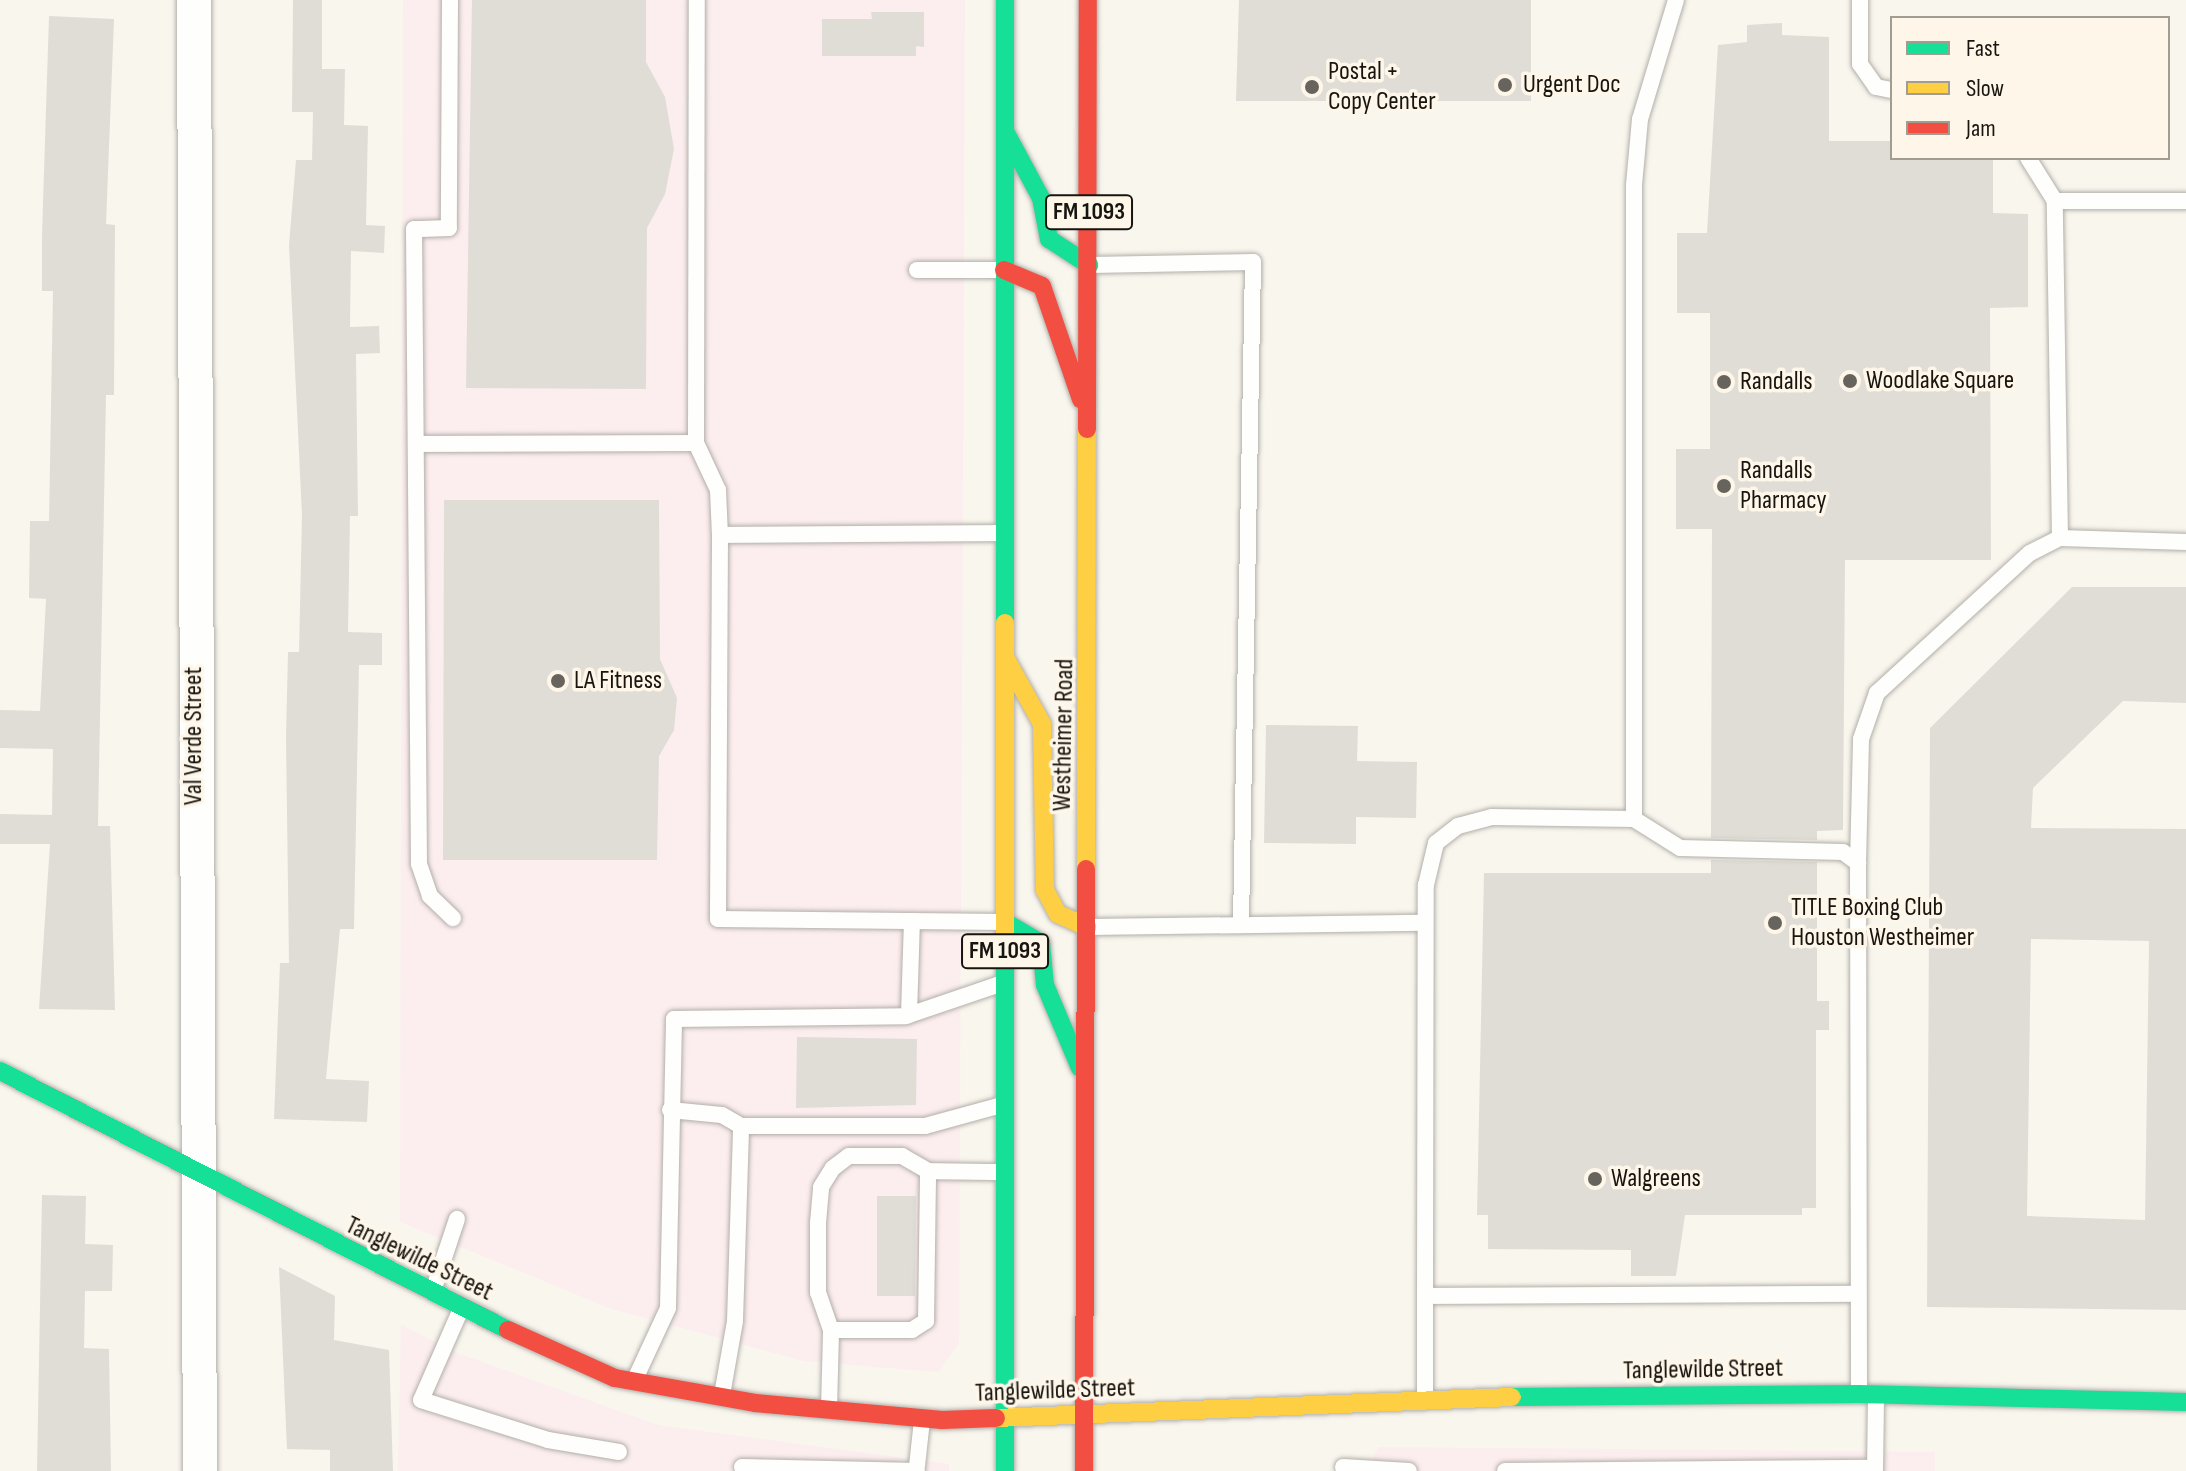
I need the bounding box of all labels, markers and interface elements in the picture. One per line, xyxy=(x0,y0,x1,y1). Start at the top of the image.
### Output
legend xyxy=(1890,16,2170,160)
text: Fast xyxy=(1966,34,2000,63)
place label: Postal + Copy Center xyxy=(1328,56,1436,118)
place label: Urgent Doc xyxy=(1523,69,1621,101)
marker: Urgent Doc xyxy=(1494,74,1516,96)
text: Slow xyxy=(1966,74,2004,103)
marker: Postal + Copy Center xyxy=(1303,78,1321,96)
text: Jam xyxy=(1966,114,1996,143)
road number: FM 1093 xyxy=(1045,192,1133,232)
place label: Woodlake Square xyxy=(1866,365,2014,397)
place label: Randalls xyxy=(1740,366,1813,398)
marker: Woodlake Square xyxy=(1841,372,1859,390)
marker: Randalls xyxy=(1715,373,1733,391)
place label: Randalls Pharmacy xyxy=(1740,455,1827,516)
marker: Randalls Pharmacy xyxy=(1715,477,1733,495)
street label: Westheimer Road xyxy=(1047,658,1081,812)
place label: LA Fitness xyxy=(574,665,662,697)
street label: Val Verde Street xyxy=(178,667,210,805)
marker: LA Fitness xyxy=(549,672,567,690)
place label: TITLE Boxing Club Houston Westheimer xyxy=(1791,892,1974,954)
marker: TITLE Boxing Club Houston Westheimer xyxy=(1766,914,1784,932)
road number: FM 1093 xyxy=(961,931,1049,971)
place label: Walgreens xyxy=(1611,1163,1701,1195)
marker: Walgreens xyxy=(1586,1170,1604,1188)
street label: Tanglewilde Street xyxy=(340,1210,498,1308)
street label: Tanglewilde Street xyxy=(1623,1353,1783,1387)
street label: Tanglewilde Street xyxy=(974,1373,1136,1409)

